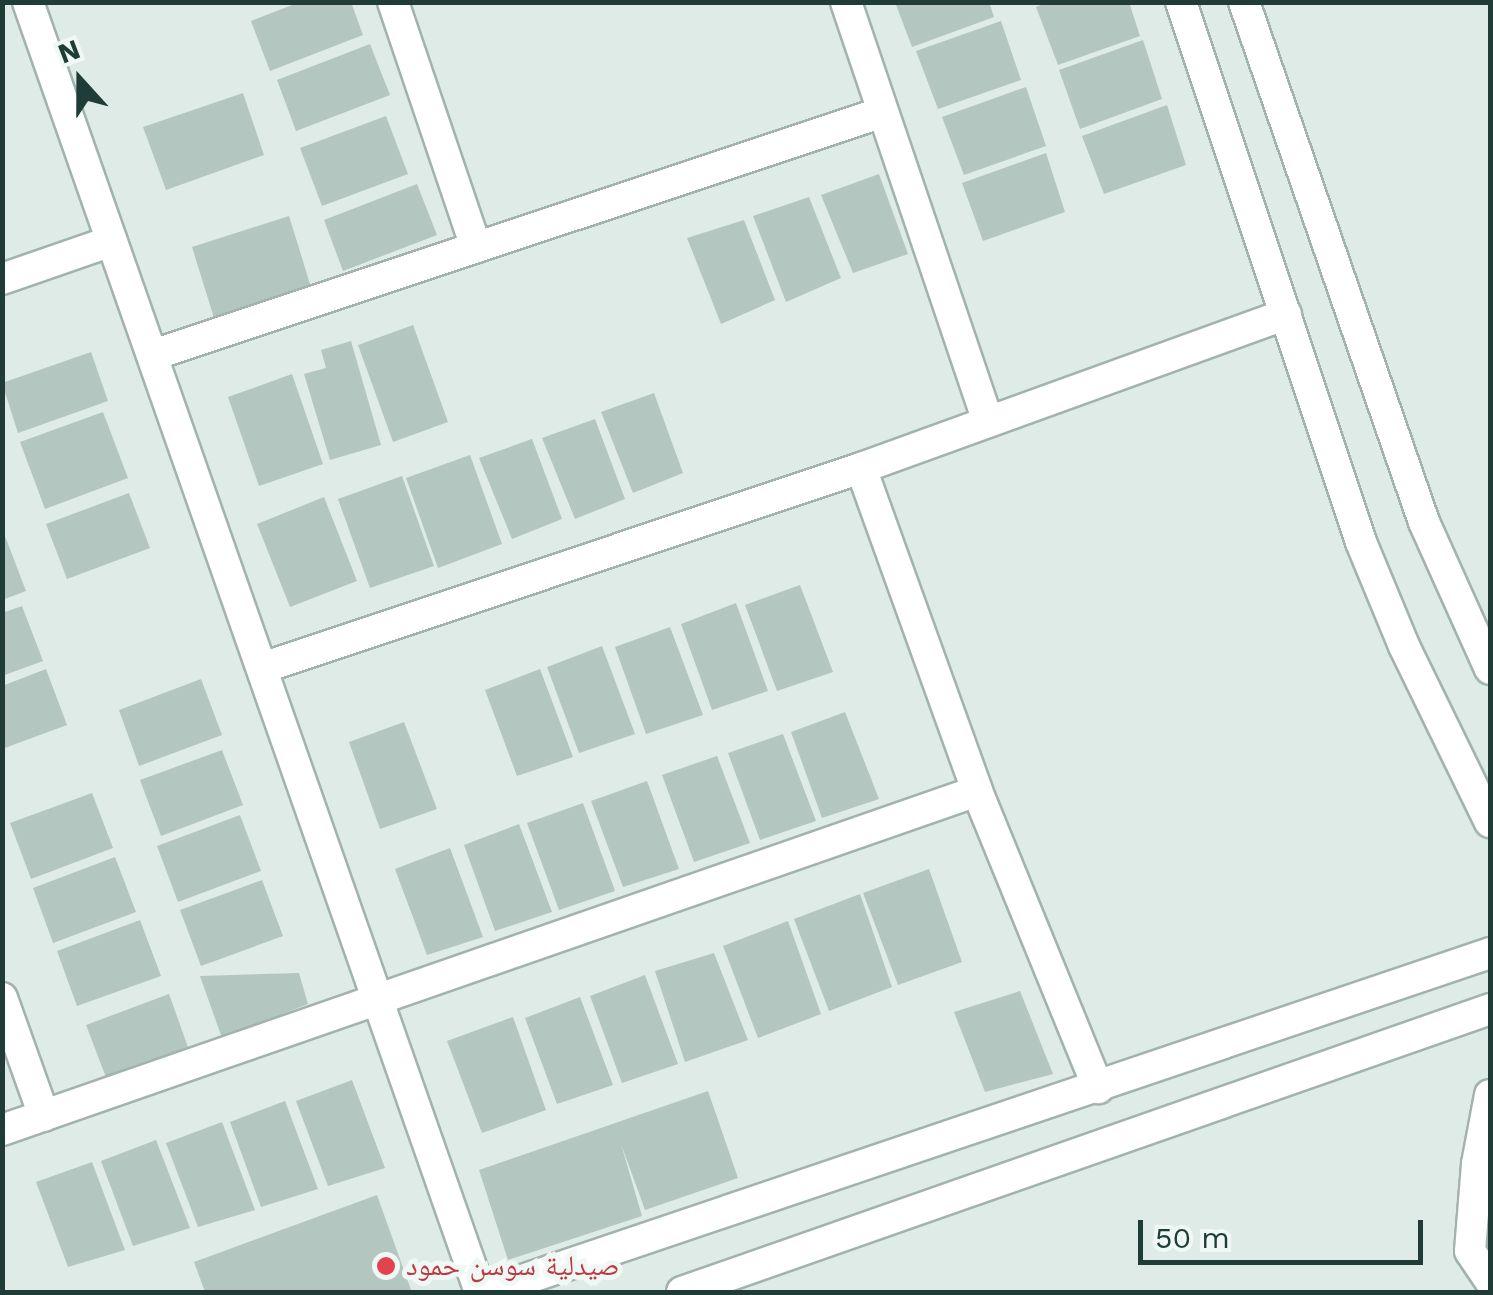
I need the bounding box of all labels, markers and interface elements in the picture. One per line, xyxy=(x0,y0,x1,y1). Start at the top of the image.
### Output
north arrow xyxy=(30,30,130,130)
text: N xyxy=(53,32,85,71)
scale bar xyxy=(1143,1200,1428,1262)
text: 50 m xyxy=(1155,1220,1230,1255)
place label: صيدلية سوسن حمود xyxy=(406,1249,620,1283)
marker: صيدلية سوسن حمود xyxy=(375,1255,397,1277)

